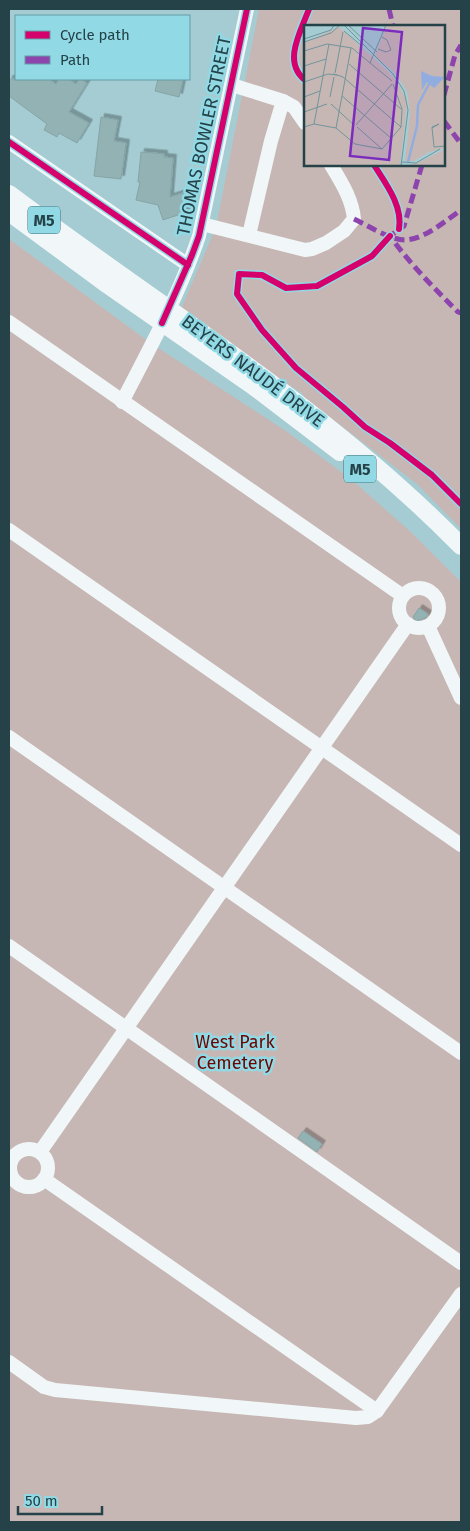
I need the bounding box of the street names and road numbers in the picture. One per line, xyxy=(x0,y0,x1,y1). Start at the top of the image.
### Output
street label: THOMAS BOWLER STREET xyxy=(172,34,236,238)
road number: M5 xyxy=(28,206,60,234)
street label: BEYERS NAUDÉ DRIVE xyxy=(177,309,329,432)
road number: M5 xyxy=(344,456,376,482)

